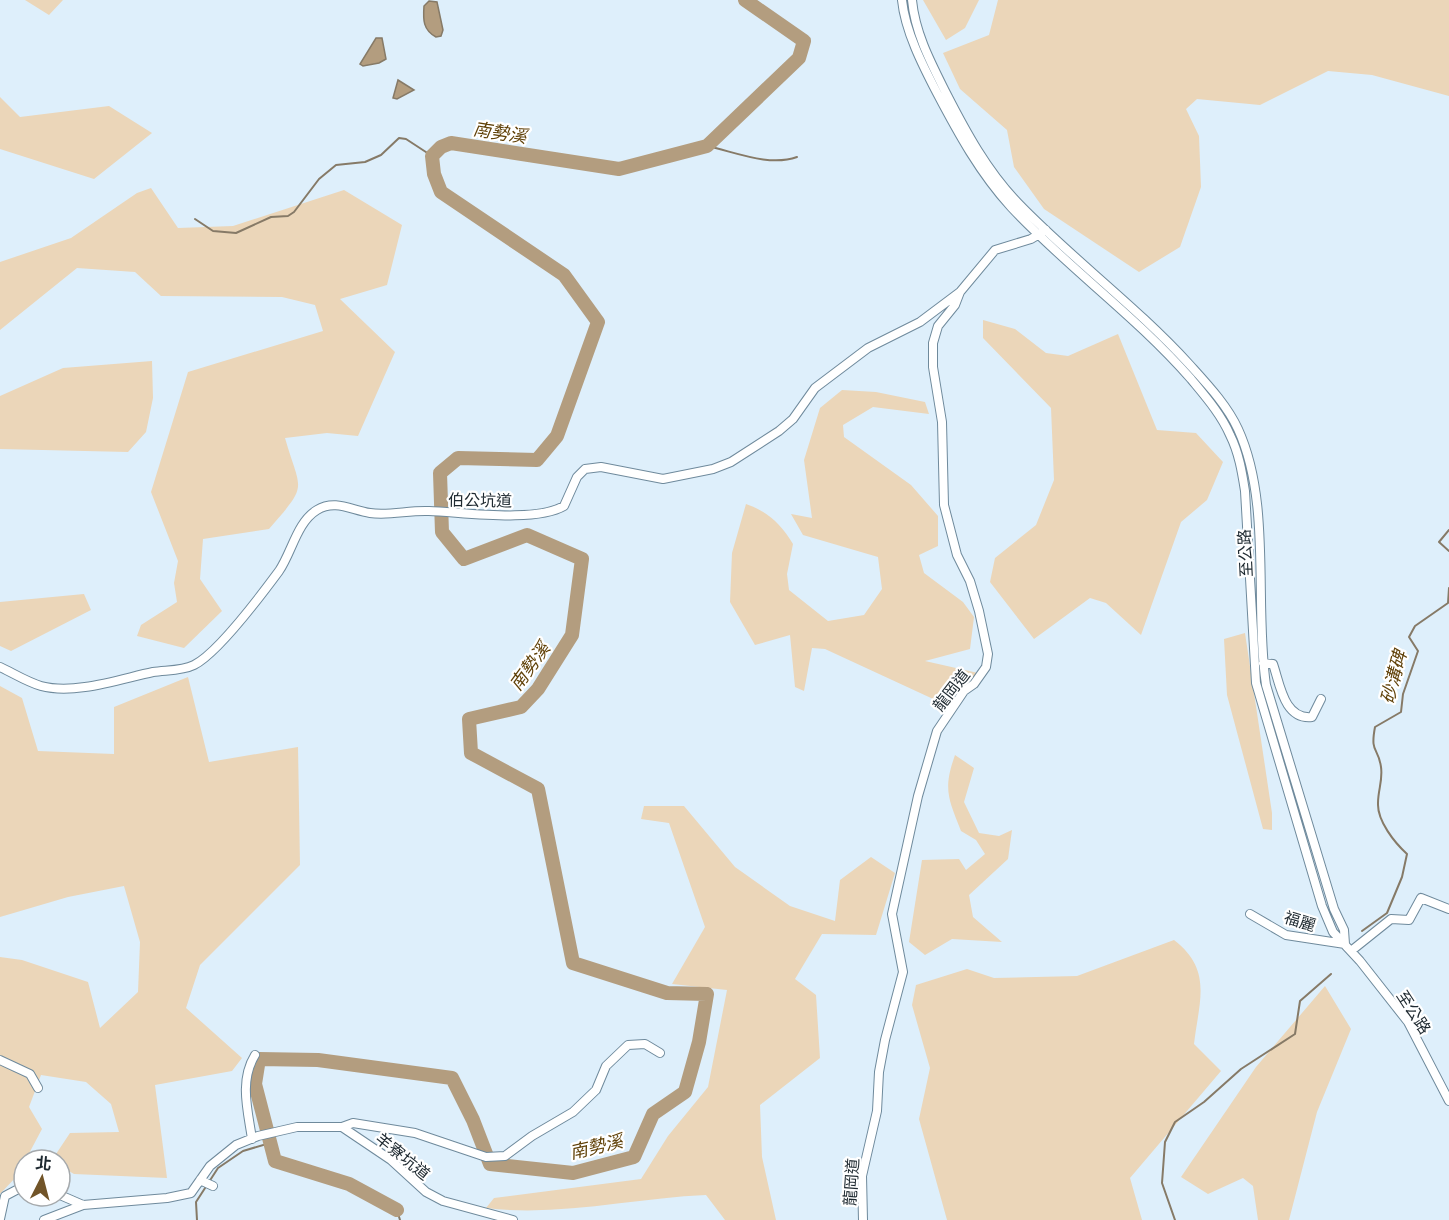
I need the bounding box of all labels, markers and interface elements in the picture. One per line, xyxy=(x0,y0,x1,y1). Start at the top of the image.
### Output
water label: 南勢溪 xyxy=(471,116,532,149)
street label: 伯公坑道 xyxy=(448,488,512,512)
street label: 至公路 xyxy=(1233,528,1257,578)
water label: 南勢溪 xyxy=(503,635,556,695)
water label: 砂溝碑 xyxy=(1374,646,1412,706)
street label: 龍岡道 xyxy=(928,664,974,716)
street label: 福麗 xyxy=(1281,906,1319,936)
street label: 至公路 xyxy=(1392,986,1436,1038)
street label: 羊寮坑道 xyxy=(371,1127,435,1185)
water label: 南勢溪 xyxy=(567,1128,628,1164)
north arrow xyxy=(12,1148,72,1208)
text: 北 xyxy=(34,1151,53,1175)
street label: 龍岡道 xyxy=(838,1157,864,1207)

